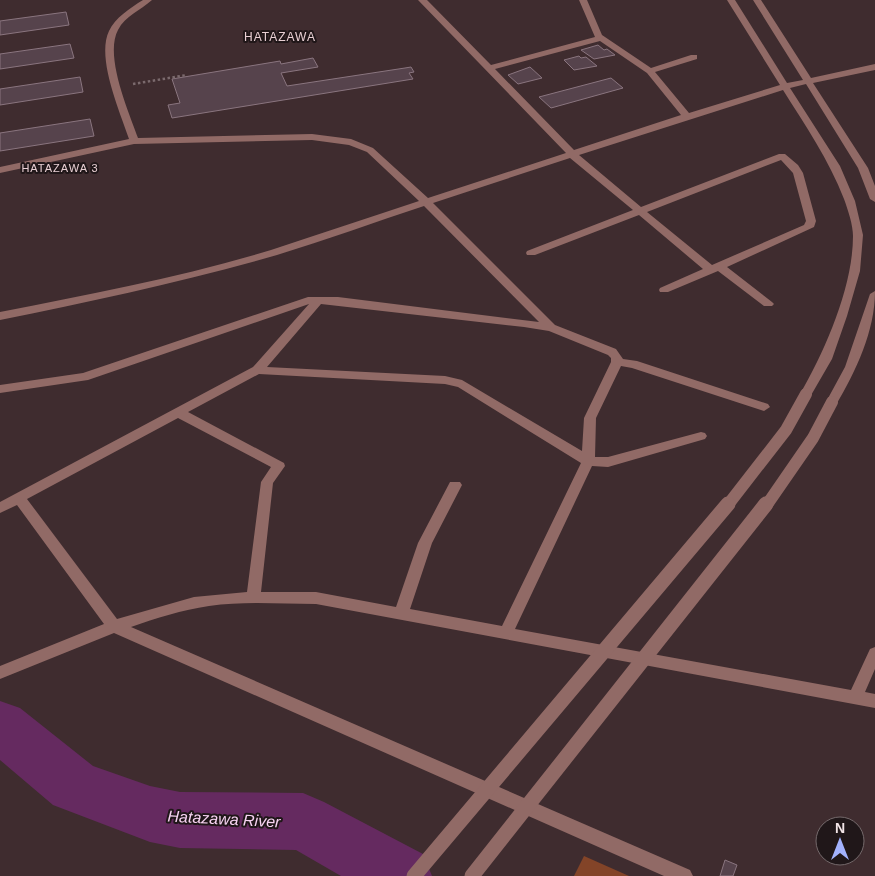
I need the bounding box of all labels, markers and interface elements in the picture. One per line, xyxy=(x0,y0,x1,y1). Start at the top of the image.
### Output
district label: HATAZAWA xyxy=(244,30,316,44)
district label: HATAZAWA 3 xyxy=(21,162,99,174)
water label: Hatazawa River xyxy=(167,808,281,830)
north arrow xyxy=(815,816,865,866)
text: N xyxy=(835,820,845,836)

